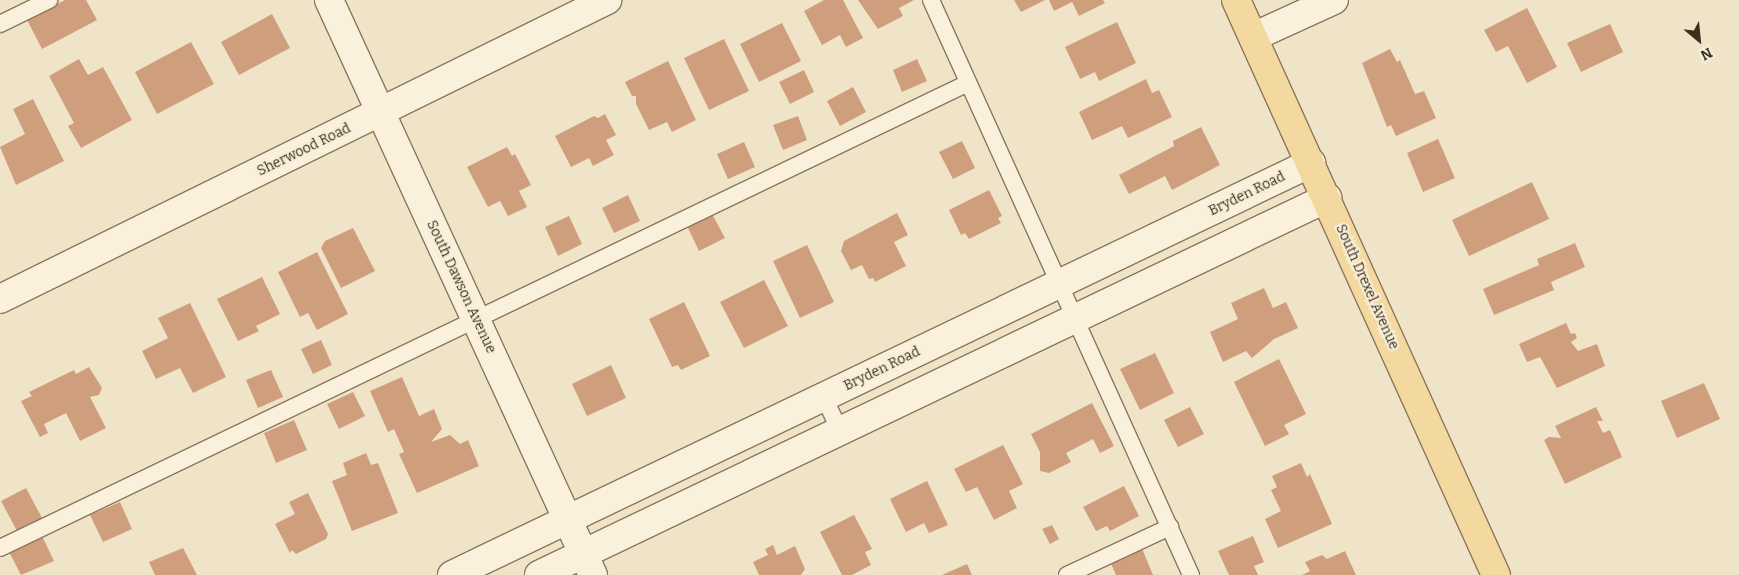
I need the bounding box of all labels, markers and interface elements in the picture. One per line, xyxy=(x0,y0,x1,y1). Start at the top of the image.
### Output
north arrow xyxy=(1674,15,1724,65)
text: N xyxy=(1698,44,1715,64)
street label: Sherwood Road xyxy=(254,120,354,180)
street label: Bryden Road xyxy=(1206,168,1288,220)
street label: South Dawson Avenue xyxy=(423,218,499,356)
street label: South Drexel Avenue xyxy=(1332,222,1402,352)
street label: Bryden Road xyxy=(841,343,923,395)

